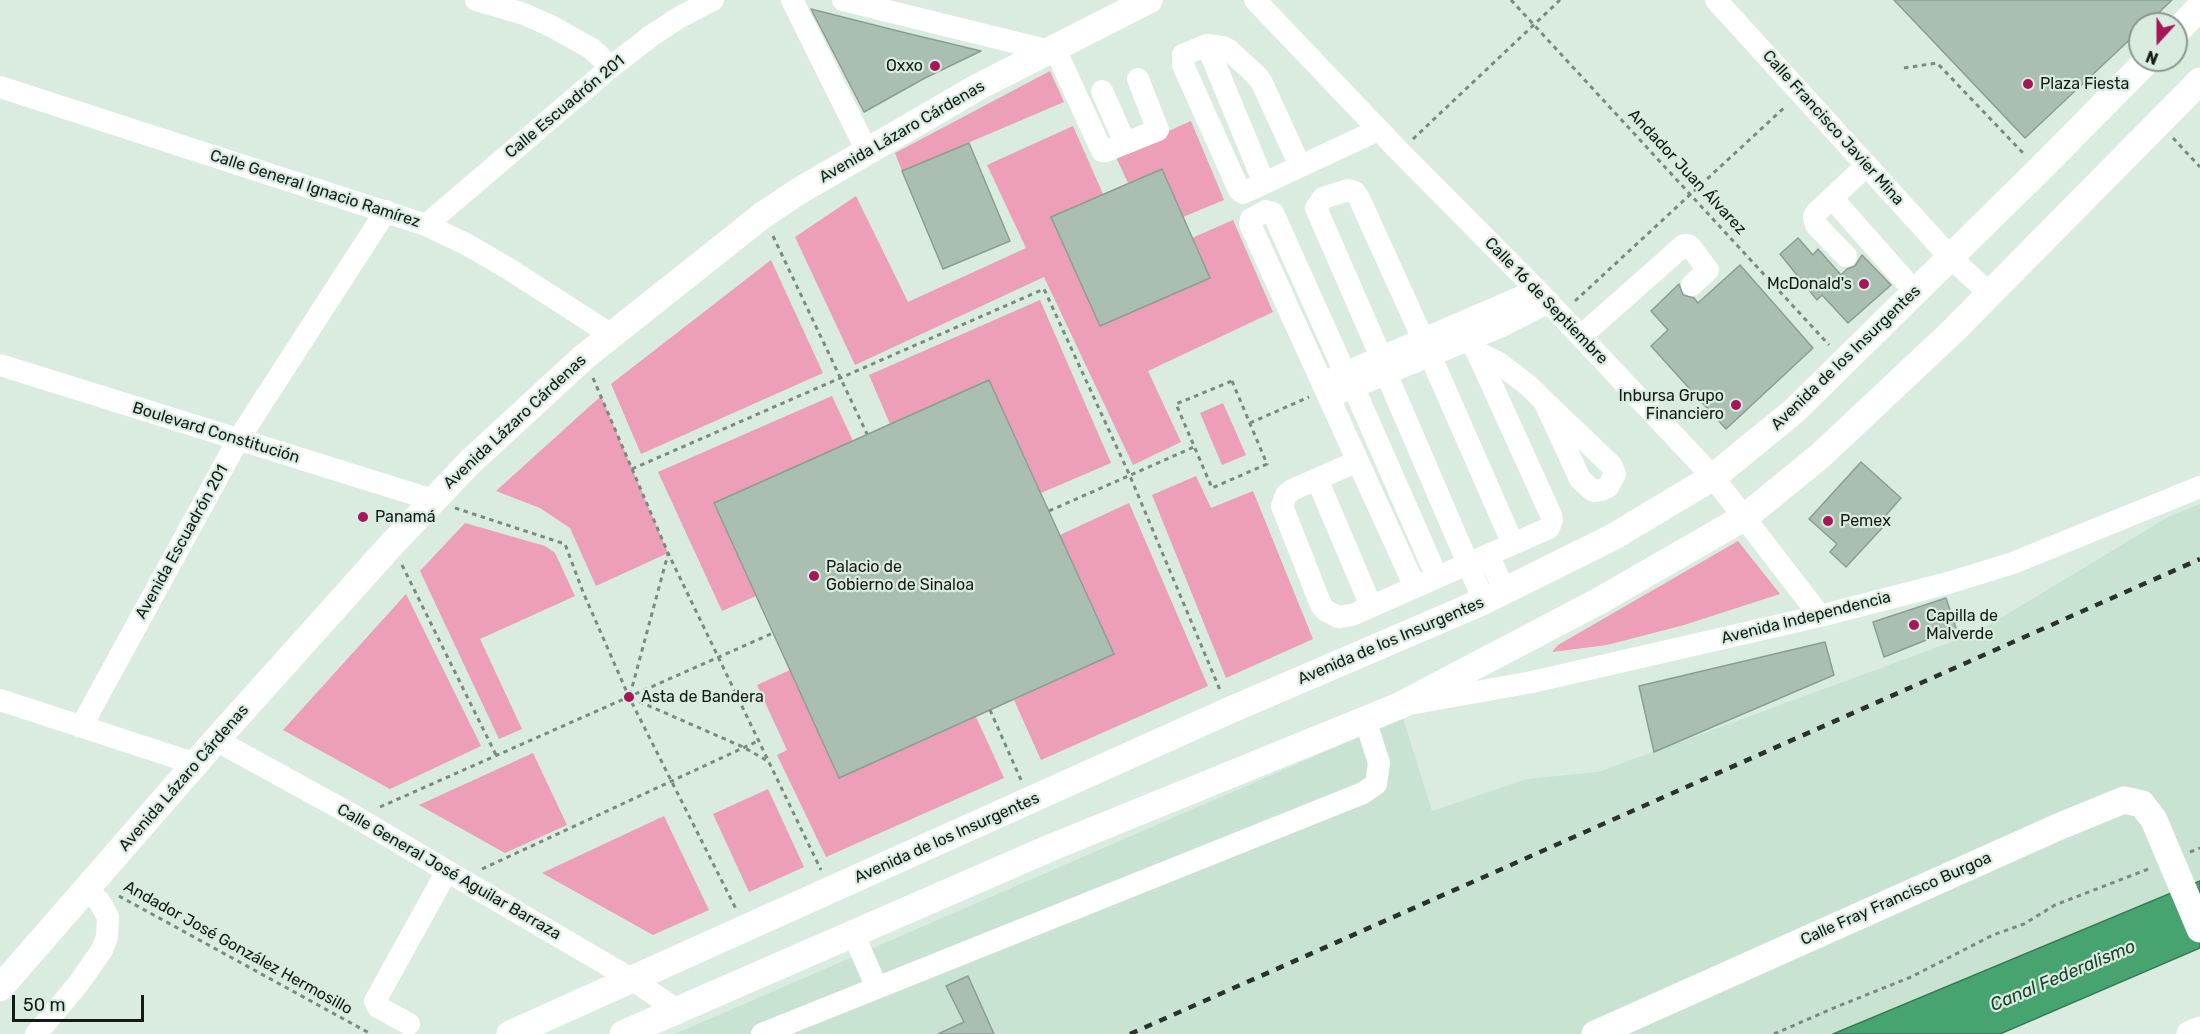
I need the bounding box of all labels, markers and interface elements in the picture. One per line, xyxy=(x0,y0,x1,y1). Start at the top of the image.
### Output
north arrow xyxy=(2128,12,2188,72)
street label: Calle Francisco Javier Mina xyxy=(1758,46,1908,210)
text: N xyxy=(2143,46,2161,68)
street label: Calle Escuadrón 201 xyxy=(501,51,629,163)
place label: Oxxo xyxy=(886,56,923,76)
marker: Oxxo xyxy=(928,59,942,73)
place label: Plaza Fiesta xyxy=(2040,74,2129,94)
street label: Avenida Lázaro Cárdenas xyxy=(816,77,988,187)
marker: Plaza Fiesta xyxy=(2021,77,2035,91)
street label: Andador Juan Álvarez xyxy=(1624,105,1750,239)
street label: Calle General Ignacio Ramírez xyxy=(207,146,423,232)
street label: Calle 16 de Septiembre xyxy=(1480,234,1612,368)
place label: McDonald's xyxy=(1767,274,1852,294)
marker: McDonald's xyxy=(1857,277,1871,291)
street label: Avenida de los Insurgentes xyxy=(1767,281,1925,435)
street label: Avenida Lázaro Cárdenas xyxy=(440,351,590,493)
place label: Inbursa Grupo Financiero xyxy=(1618,386,1724,424)
street label: Boulevard Constitución xyxy=(130,398,302,468)
marker: Inbursa Grupo Financiero xyxy=(1729,398,1743,412)
street label: Avenida Escuadrón 201 xyxy=(132,462,232,622)
place label: Panamá xyxy=(375,507,436,527)
marker: Panamá xyxy=(356,510,370,524)
place label: Pemex xyxy=(1840,511,1891,531)
marker: Pemex xyxy=(1821,514,1835,528)
place label: Palacio de Gobierno de Sinaloa xyxy=(826,557,974,595)
marker: Palacio de Gobierno de Sinaloa xyxy=(807,569,821,583)
street label: Avenida Independencia xyxy=(1719,588,1893,648)
street label: Avenida de los Insurgentes xyxy=(1295,593,1487,689)
place label: Capilla de Malverde xyxy=(1926,606,1998,644)
marker: Capilla de Malverde xyxy=(1907,618,1921,632)
place label: Asta de Bandera xyxy=(641,687,764,707)
marker: Asta de Bandera xyxy=(622,690,636,704)
street label: Avenida Lázaro Cárdenas xyxy=(115,701,253,855)
street label: Avenida de los Insurgentes xyxy=(852,788,1042,888)
street label: Calle General José Aguilar Barraza xyxy=(334,800,564,944)
street label: Calle Fray Francisco Burgoa xyxy=(1798,848,1994,950)
street label: Andador José González Hermosillo xyxy=(120,877,356,1019)
water label: Canal Federalismo xyxy=(1987,936,2139,1016)
scale bar xyxy=(15,983,147,1021)
text: 50 m xyxy=(23,994,66,1016)

